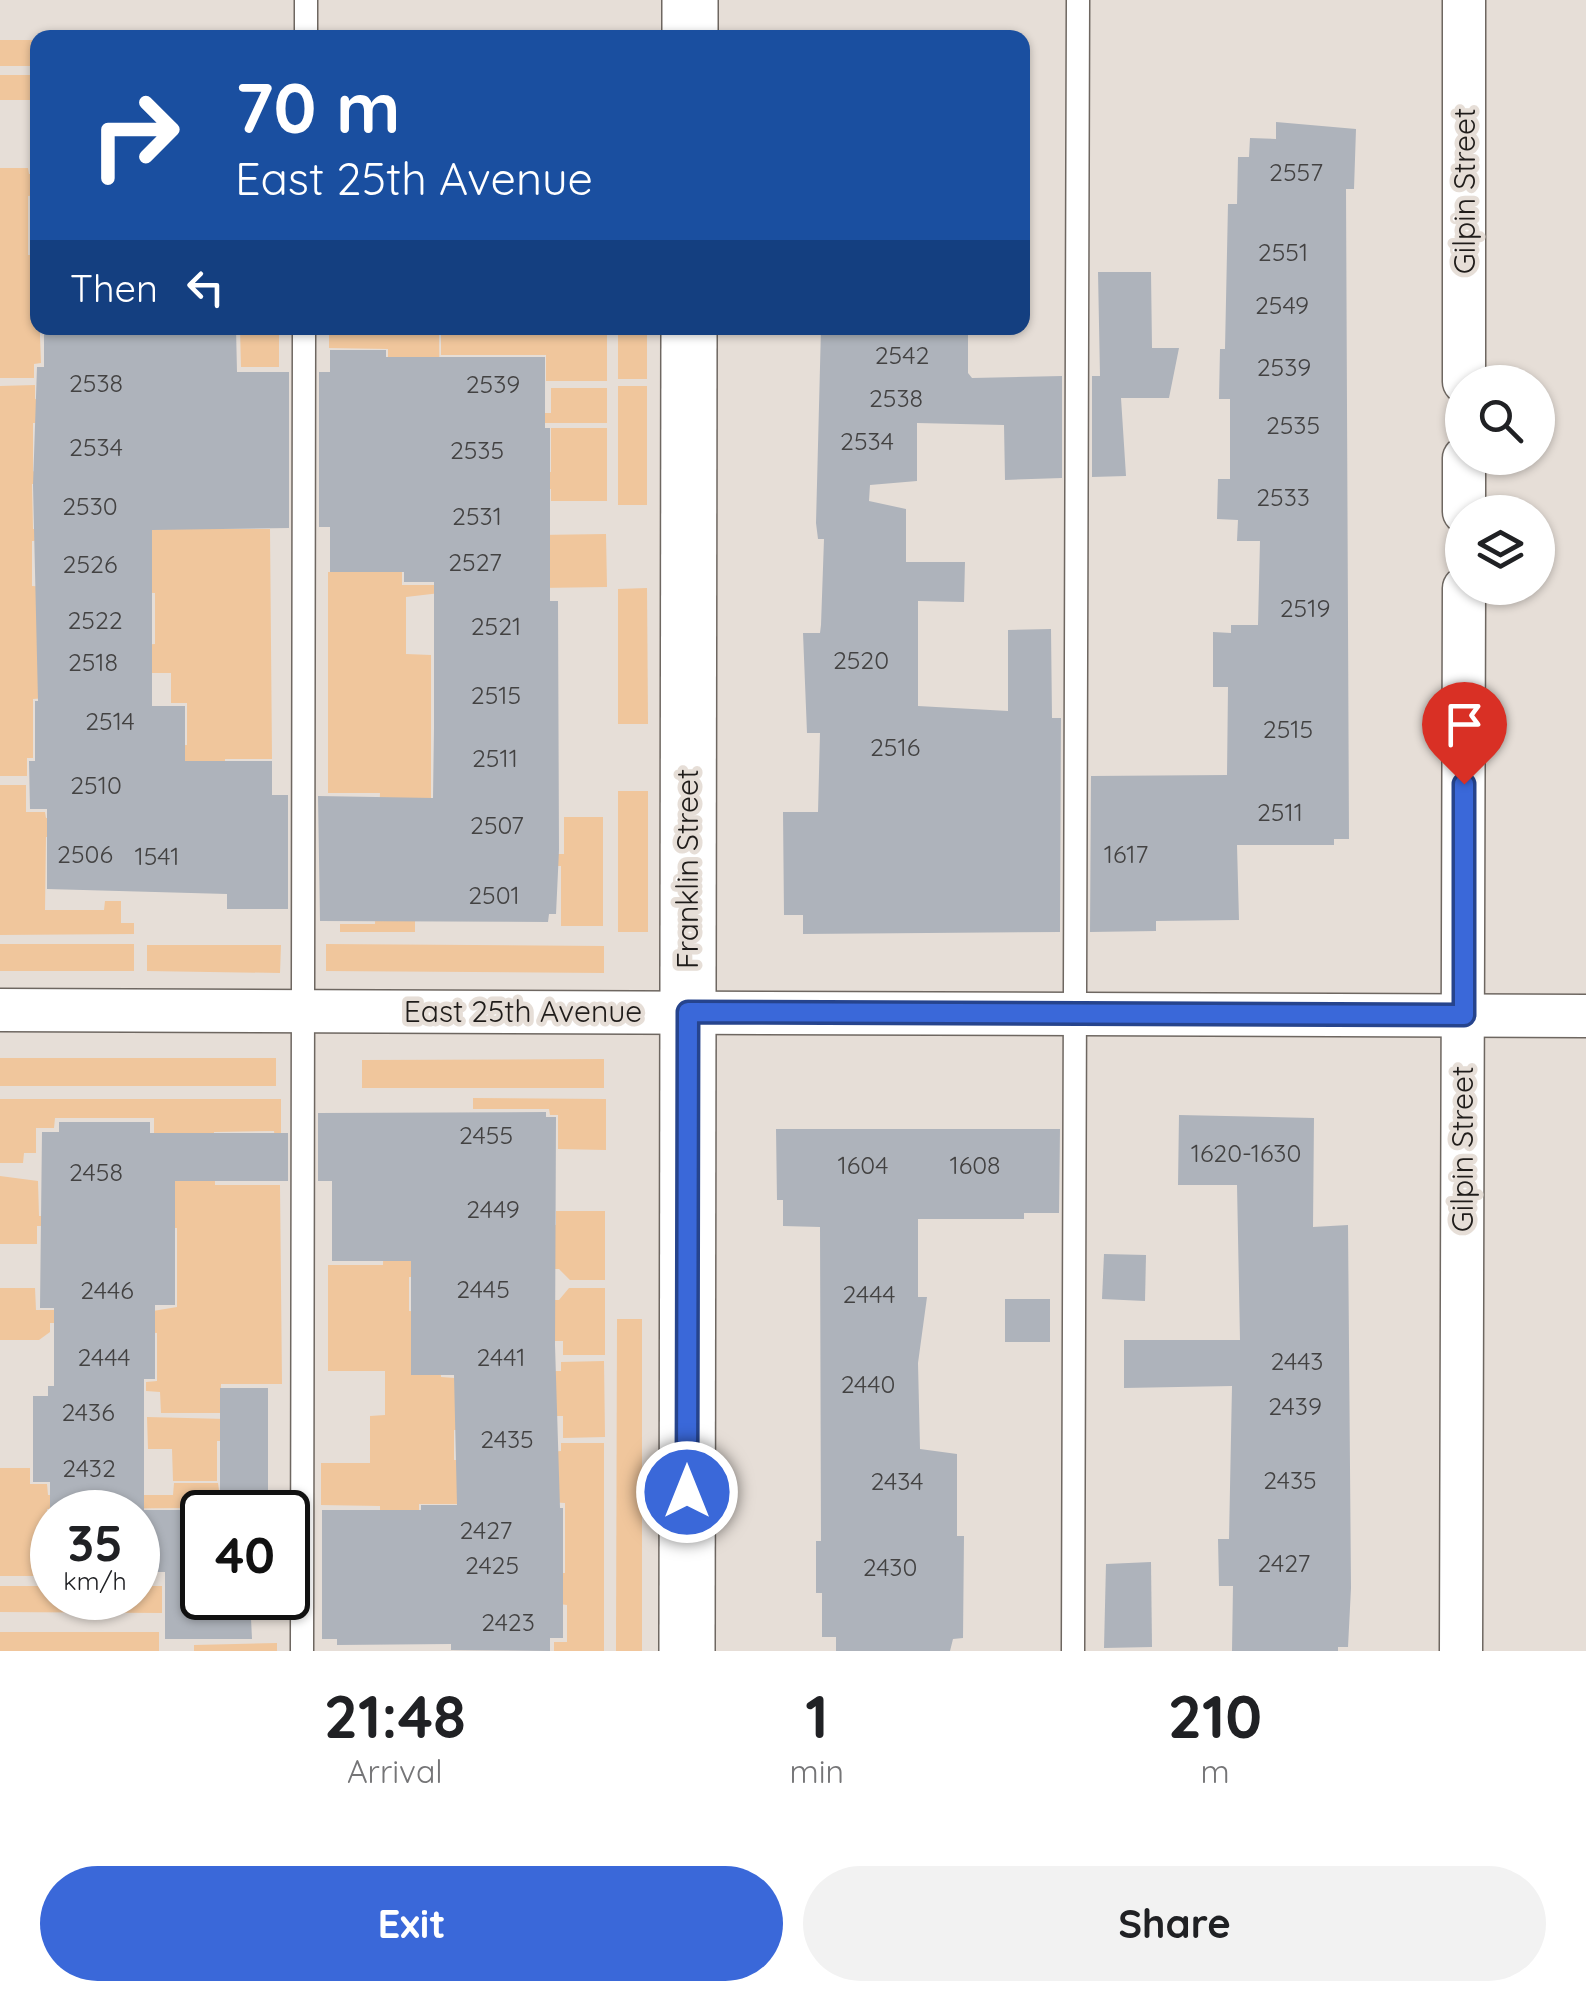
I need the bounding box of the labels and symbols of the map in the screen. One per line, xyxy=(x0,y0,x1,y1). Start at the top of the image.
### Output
street label: Gilpin Street xyxy=(1445,108,1483,274)
house number: 2557 xyxy=(1269,156,1323,187)
house number: 2551 xyxy=(1258,236,1308,267)
house number: 2549 xyxy=(1255,289,1309,320)
house number: 2542 xyxy=(875,339,929,370)
house number: 2539 xyxy=(1257,351,1311,382)
house number: 2538 xyxy=(69,367,123,398)
house number: 2539 xyxy=(466,368,520,399)
house number: 2538 xyxy=(869,382,923,413)
house number: 2535 xyxy=(1266,409,1320,440)
house number: 2534 xyxy=(840,425,894,456)
house number: 2534 xyxy=(69,431,123,462)
house number: 2535 xyxy=(450,434,504,465)
house number: 2533 xyxy=(1256,481,1310,512)
house number: 2530 xyxy=(62,490,118,521)
house number: 2531 xyxy=(452,500,502,531)
house number: 2527 xyxy=(448,546,502,577)
house number: 2526 xyxy=(63,548,117,579)
house number: 2519 xyxy=(1280,592,1330,623)
house number: 2522 xyxy=(67,604,123,635)
house number: 2521 xyxy=(471,610,521,641)
house number: 2520 xyxy=(833,644,889,675)
house number: 2518 xyxy=(68,646,118,677)
house number: 2515 xyxy=(471,679,521,710)
pin xyxy=(1422,682,1507,785)
house number: 2514 xyxy=(85,705,135,736)
house number: 2515 xyxy=(1263,713,1313,744)
house number: 2516 xyxy=(870,731,920,762)
house number: 2511 xyxy=(472,742,518,773)
house number: 2510 xyxy=(70,769,122,800)
street label: Franklin Street xyxy=(668,769,706,969)
house number: 2511 xyxy=(1257,796,1303,827)
house number: 2507 xyxy=(470,809,524,840)
house number: 2506 xyxy=(57,838,113,869)
house number: 1617 xyxy=(1104,838,1148,869)
house number: 1541 xyxy=(134,840,180,871)
house number: 2501 xyxy=(468,879,520,910)
street label: East 25th Avenue xyxy=(404,992,642,1030)
street label: Gilpin Street xyxy=(1443,1066,1481,1232)
house number: 2455 xyxy=(459,1119,513,1150)
house number: 1620-1630 xyxy=(1191,1137,1301,1168)
house number: 1604 xyxy=(838,1149,888,1180)
house number: 1608 xyxy=(949,1149,1001,1180)
house number: 2458 xyxy=(69,1156,123,1187)
house number: 2449 xyxy=(466,1193,520,1224)
house number: 2445 xyxy=(456,1273,510,1304)
house number: 2446 xyxy=(80,1274,134,1305)
house number: 2444 xyxy=(842,1278,896,1309)
house number: 2444 xyxy=(77,1341,131,1372)
house number: 2441 xyxy=(477,1341,525,1372)
house number: 2443 xyxy=(1271,1345,1323,1376)
house number: 2440 xyxy=(841,1368,895,1399)
house number: 2439 xyxy=(1268,1390,1322,1421)
house number: 2436 xyxy=(61,1396,115,1427)
house number: 2435 xyxy=(480,1423,534,1454)
position arrow xyxy=(635,1440,739,1544)
house number: 2432 xyxy=(62,1452,116,1483)
house number: 2435 xyxy=(1263,1464,1317,1495)
house number: 2434 xyxy=(871,1465,923,1496)
speed limit sign: 40 xyxy=(180,1490,310,1620)
house number: 2427 xyxy=(460,1514,513,1545)
house number: 2427 xyxy=(1258,1547,1311,1578)
house number: 2425 xyxy=(465,1549,519,1580)
house number: 2430 xyxy=(863,1551,917,1582)
house number: 2423 xyxy=(481,1606,535,1637)

